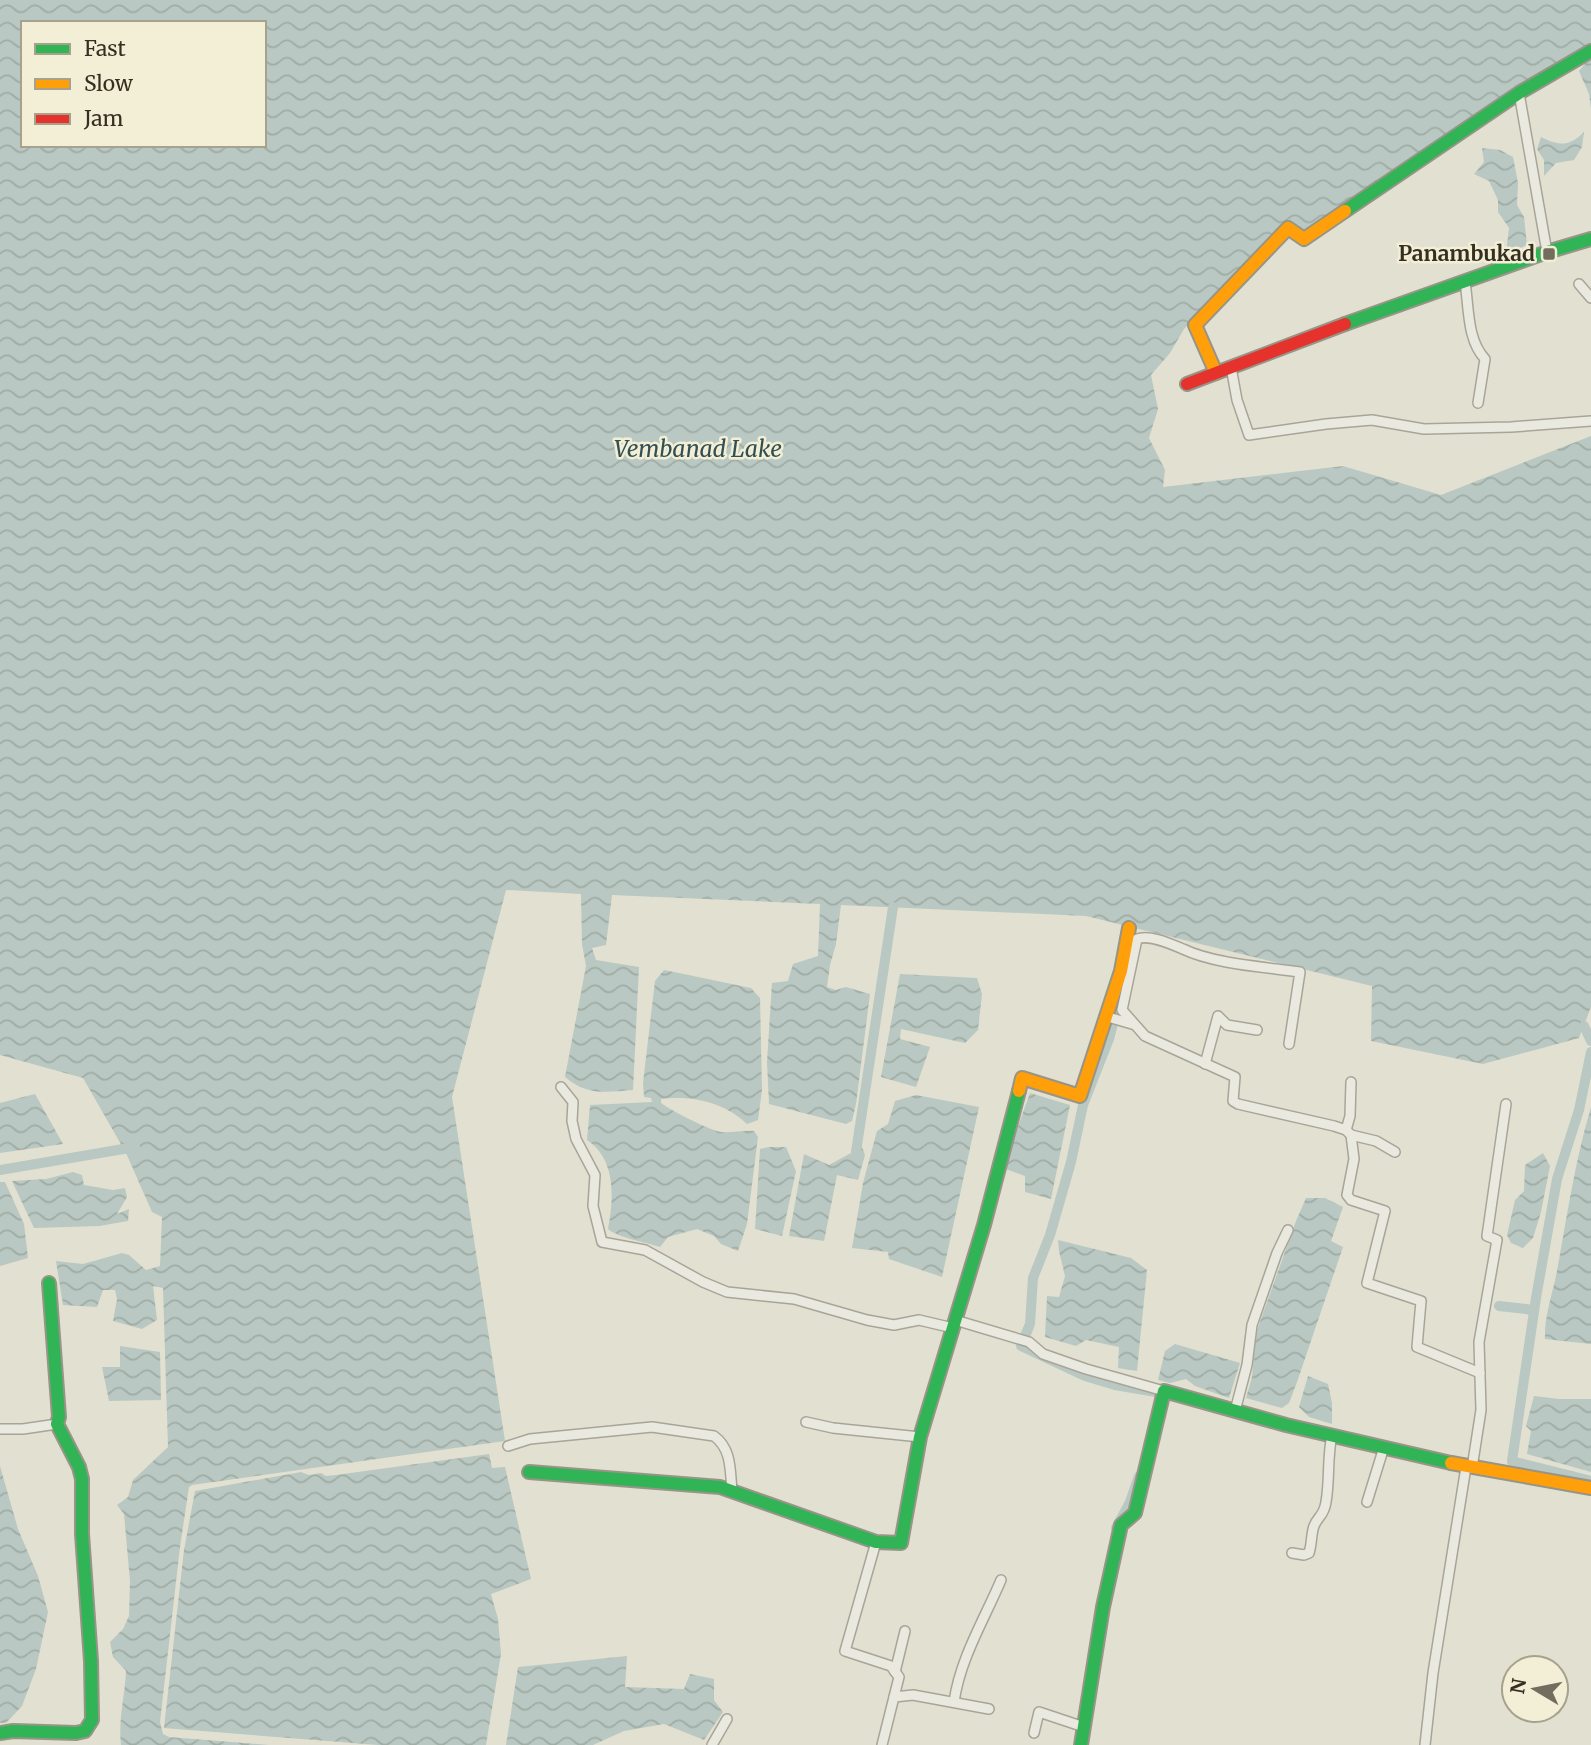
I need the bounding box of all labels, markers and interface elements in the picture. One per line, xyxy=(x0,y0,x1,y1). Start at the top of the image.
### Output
legend xyxy=(21,21,266,147)
text: Fast xyxy=(84,35,126,62)
text: Slow xyxy=(84,70,133,97)
text: Jam xyxy=(83,105,123,132)
place label: Panambukad xyxy=(1398,240,1535,267)
marker: Panambukad xyxy=(1541,246,1557,262)
water label: Vembanad Lake xyxy=(614,434,782,463)
north arrow xyxy=(1500,1654,1570,1724)
text: N xyxy=(1505,1677,1531,1696)

